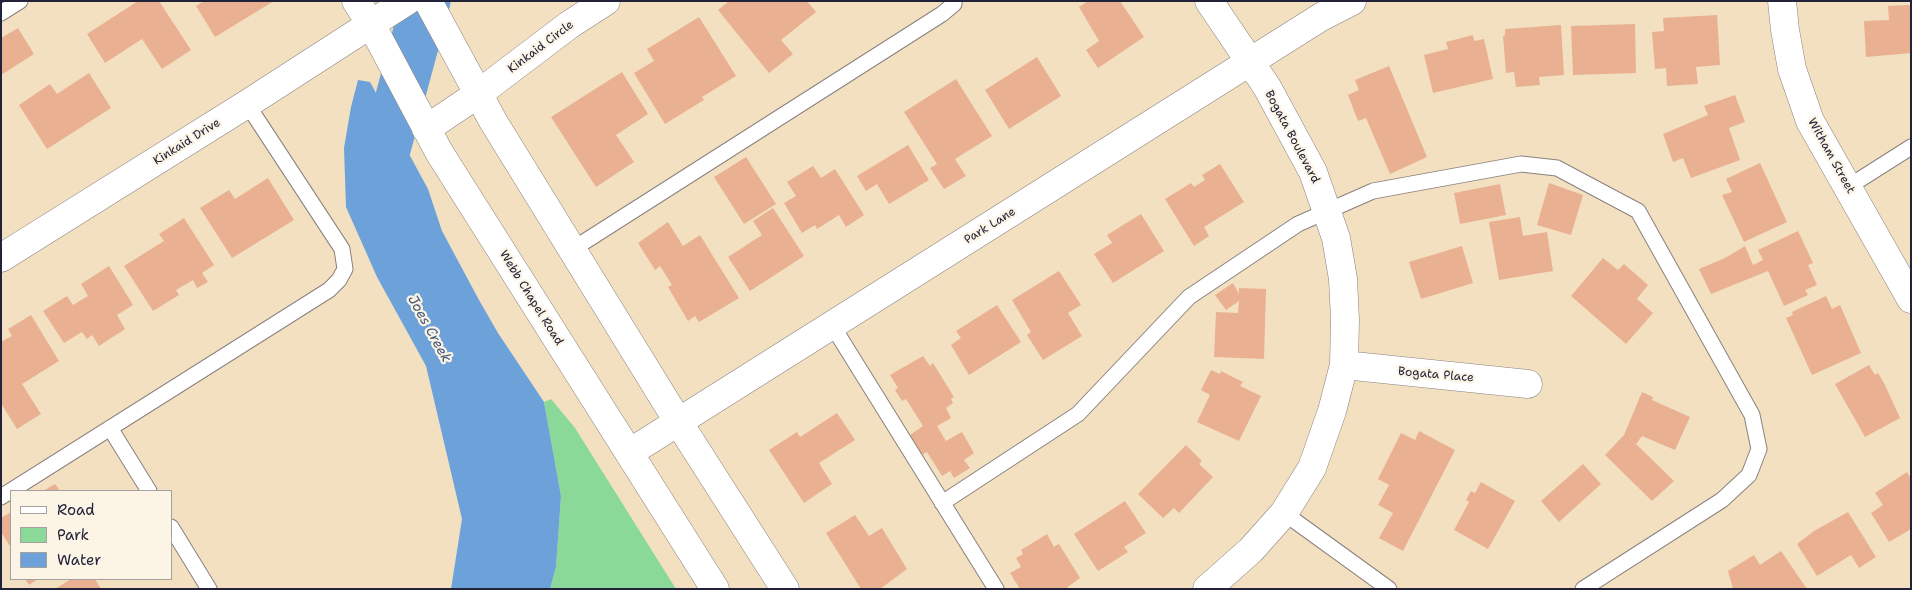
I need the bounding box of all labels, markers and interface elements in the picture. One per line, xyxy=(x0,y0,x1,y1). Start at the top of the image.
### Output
street label: Kinkaid Circle xyxy=(505,18,577,76)
street label: Bogata Boulevard xyxy=(1261,88,1323,186)
street label: Kinkaid Drive xyxy=(151,116,223,168)
street label: Witham Street xyxy=(1804,116,1858,196)
street label: Park Lane xyxy=(962,205,1018,247)
street label: Webb Chapel Road xyxy=(496,248,566,348)
water label: Joes Creek xyxy=(404,292,454,366)
street label: Bogata Place xyxy=(1398,365,1474,385)
legend xyxy=(10,490,172,580)
text: Road xyxy=(57,500,95,520)
text: Park xyxy=(57,525,89,545)
text: Water xyxy=(57,550,101,570)

